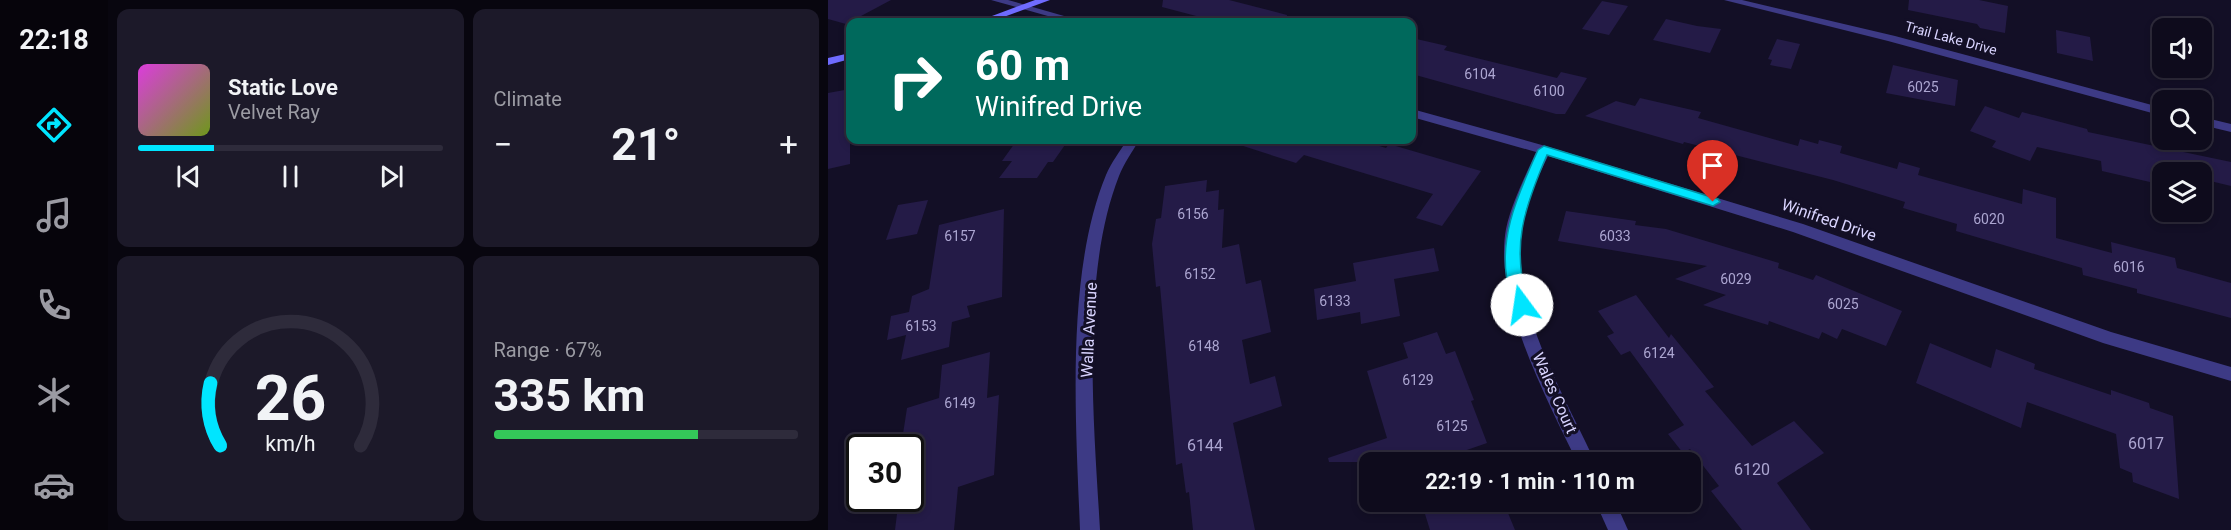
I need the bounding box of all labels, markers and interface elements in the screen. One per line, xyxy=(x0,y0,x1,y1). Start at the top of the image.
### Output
street label: Trail Lake Drive xyxy=(1903,18,1999,58)
map controls xyxy=(2152,18,2212,222)
button: sound xyxy=(2152,18,2212,78)
text: 22:18 xyxy=(19,24,89,56)
text: 60 m xyxy=(975,41,1070,90)
icon: right xyxy=(876,42,954,120)
house number: 6104 xyxy=(1464,66,1496,82)
text: Static Love xyxy=(228,75,338,100)
house number: 6025 xyxy=(1907,79,1939,95)
house number: 6100 xyxy=(1533,83,1565,99)
text: Climate xyxy=(494,87,562,111)
button: search xyxy=(2152,90,2212,150)
text: Winifred Drive xyxy=(975,91,1142,123)
text: Velvet Ray xyxy=(228,100,320,124)
icon: directions xyxy=(33,104,75,146)
text: 21° xyxy=(611,118,680,171)
text: − xyxy=(494,125,512,164)
text: + xyxy=(779,125,798,164)
pin xyxy=(1687,140,1738,202)
icon: arrive xyxy=(1696,149,1729,182)
icon: previous xyxy=(172,160,205,193)
icon: pause xyxy=(274,160,307,193)
icon: next xyxy=(375,160,408,193)
button: layers xyxy=(2152,162,2212,222)
icon: music xyxy=(33,194,75,236)
street label: Winifred Drive xyxy=(1779,195,1879,245)
house number: 6156 xyxy=(1177,206,1209,222)
house number: 6020 xyxy=(1973,211,2005,227)
house number: 6157 xyxy=(944,228,976,244)
house number: 6033 xyxy=(1599,228,1631,244)
house number: 6016 xyxy=(2113,259,2145,275)
house number: 6152 xyxy=(1184,266,1216,282)
house number: 6029 xyxy=(1720,271,1752,287)
position arrow xyxy=(1490,273,1554,337)
street label: Walla Avenue xyxy=(1077,282,1101,378)
icon: phone xyxy=(33,284,75,326)
house number: 6133 xyxy=(1319,293,1351,309)
house number: 6025 xyxy=(1827,296,1859,312)
house number: 6153 xyxy=(905,318,937,334)
text: Range · 67% xyxy=(494,338,602,362)
house number: 6148 xyxy=(1188,338,1220,354)
house number: 6124 xyxy=(1643,345,1675,361)
street label: Wales Court xyxy=(1529,350,1581,436)
text: 26 xyxy=(254,362,326,435)
text: 335 km xyxy=(494,369,645,422)
house number: 6129 xyxy=(1402,372,1434,388)
icon: climate xyxy=(33,374,75,416)
house number: 6149 xyxy=(944,395,976,411)
house number: 6125 xyxy=(1436,418,1468,434)
text: km/h xyxy=(265,431,315,456)
speed limit sign: 30 xyxy=(846,434,924,512)
house number: 6017 xyxy=(2128,434,2164,453)
house number: 6144 xyxy=(1187,436,1223,455)
house number: 6120 xyxy=(1734,460,1770,479)
icon: car xyxy=(33,464,75,506)
text: 22:19 · 1 min · 110 m xyxy=(1425,469,1635,494)

